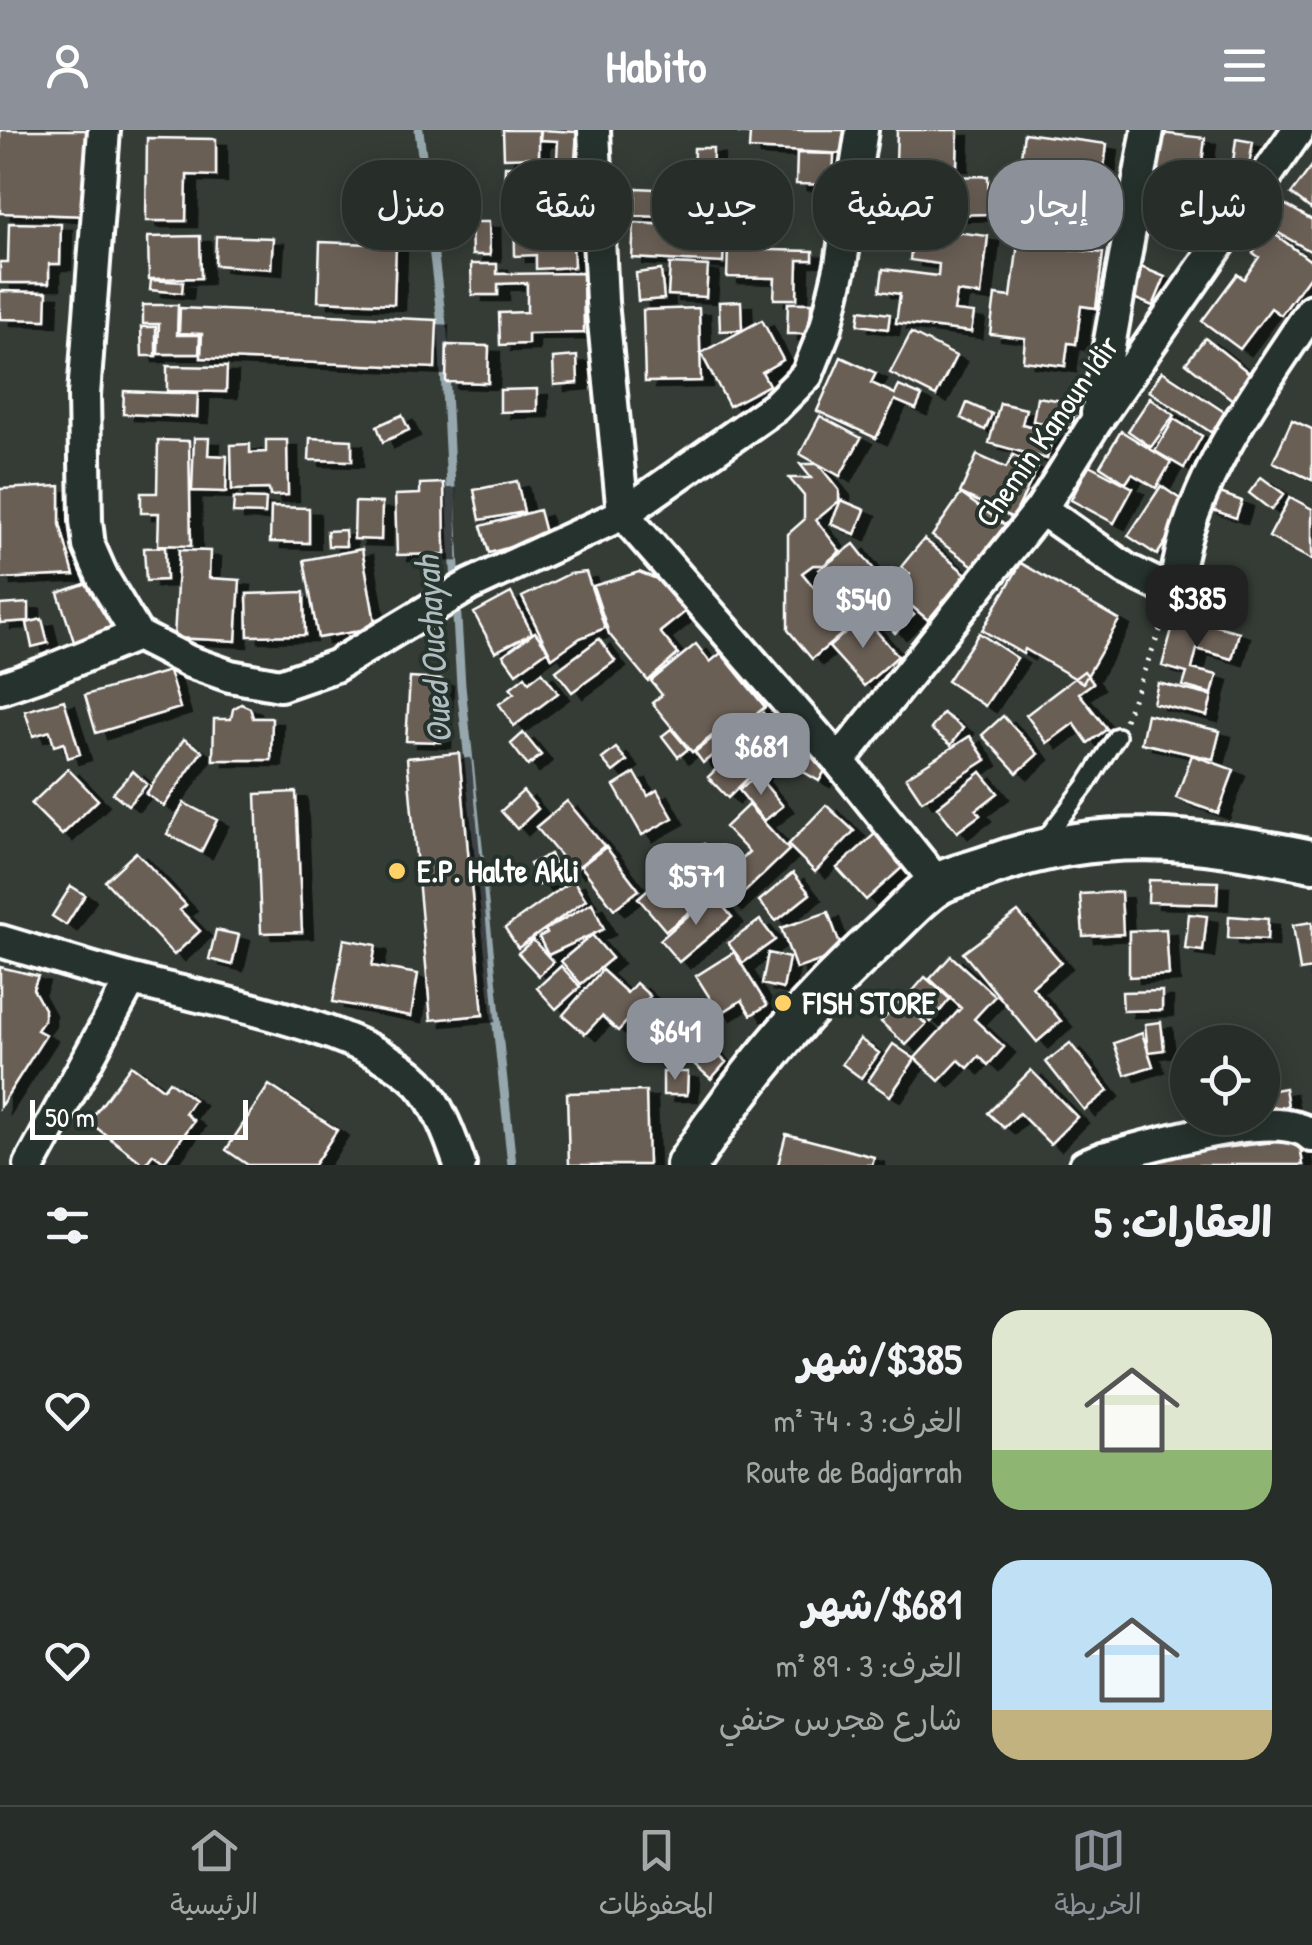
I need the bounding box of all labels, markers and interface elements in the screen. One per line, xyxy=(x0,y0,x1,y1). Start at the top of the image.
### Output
text: Habito xyxy=(606,35,706,96)
icon: person xyxy=(40,38,95,93)
icon: menu xyxy=(1217,38,1272,93)
chip: منزل xyxy=(342,160,481,250)
chip: شقة xyxy=(501,160,632,250)
chip: جديد xyxy=(652,160,793,250)
chip: تصفية xyxy=(813,160,968,250)
chip: إيجار xyxy=(988,160,1123,250)
chip: شراء xyxy=(1143,160,1282,250)
street label: Chemin Kanoun Idir xyxy=(964,326,1129,535)
water label: Oued Ouchayah xyxy=(402,552,462,745)
pin: $385 xyxy=(1138,565,1256,650)
pin: $540 xyxy=(804,566,922,651)
text: $385 xyxy=(1168,576,1226,619)
text: $540 xyxy=(835,577,891,620)
pin: $681 xyxy=(702,713,820,798)
text: $681 xyxy=(734,724,788,767)
pin: $571 xyxy=(637,843,755,928)
place label: E.P. Halte Akli xyxy=(417,849,579,892)
text: $571 xyxy=(667,854,725,897)
marker: E.P. Halte Akli xyxy=(386,860,408,882)
place label: FISH STORE xyxy=(802,981,937,1024)
marker: FISH STORE xyxy=(772,992,794,1014)
pin: $641 xyxy=(616,998,734,1083)
text: $641 xyxy=(649,1009,701,1052)
map controls xyxy=(1170,1025,1280,1135)
button: locate xyxy=(1170,1025,1280,1135)
scale bar xyxy=(30,1095,248,1140)
text: 50 m xyxy=(45,1098,95,1136)
text: العقارات: 5 xyxy=(1094,1193,1272,1250)
icon: filters xyxy=(40,1198,95,1253)
text: $385/شهر xyxy=(798,1330,962,1387)
icon: home xyxy=(1072,1350,1192,1470)
icon: heart xyxy=(40,1383,95,1438)
text: الغرف: 3 · 74 m² xyxy=(774,1399,962,1442)
text: Route de Badjarrah xyxy=(746,1450,962,1493)
text: $681/شهر xyxy=(803,1575,962,1632)
icon: home xyxy=(1072,1600,1192,1720)
icon: heart xyxy=(40,1633,95,1688)
text: الغرف: 3 · 89 m² xyxy=(776,1644,962,1687)
text: شارع هجرس حنفي xyxy=(719,1697,962,1740)
tab: الرئيسية xyxy=(170,1823,258,1929)
tab: المحفوظات xyxy=(599,1823,714,1929)
tab: الخريطة xyxy=(1054,1823,1142,1929)

